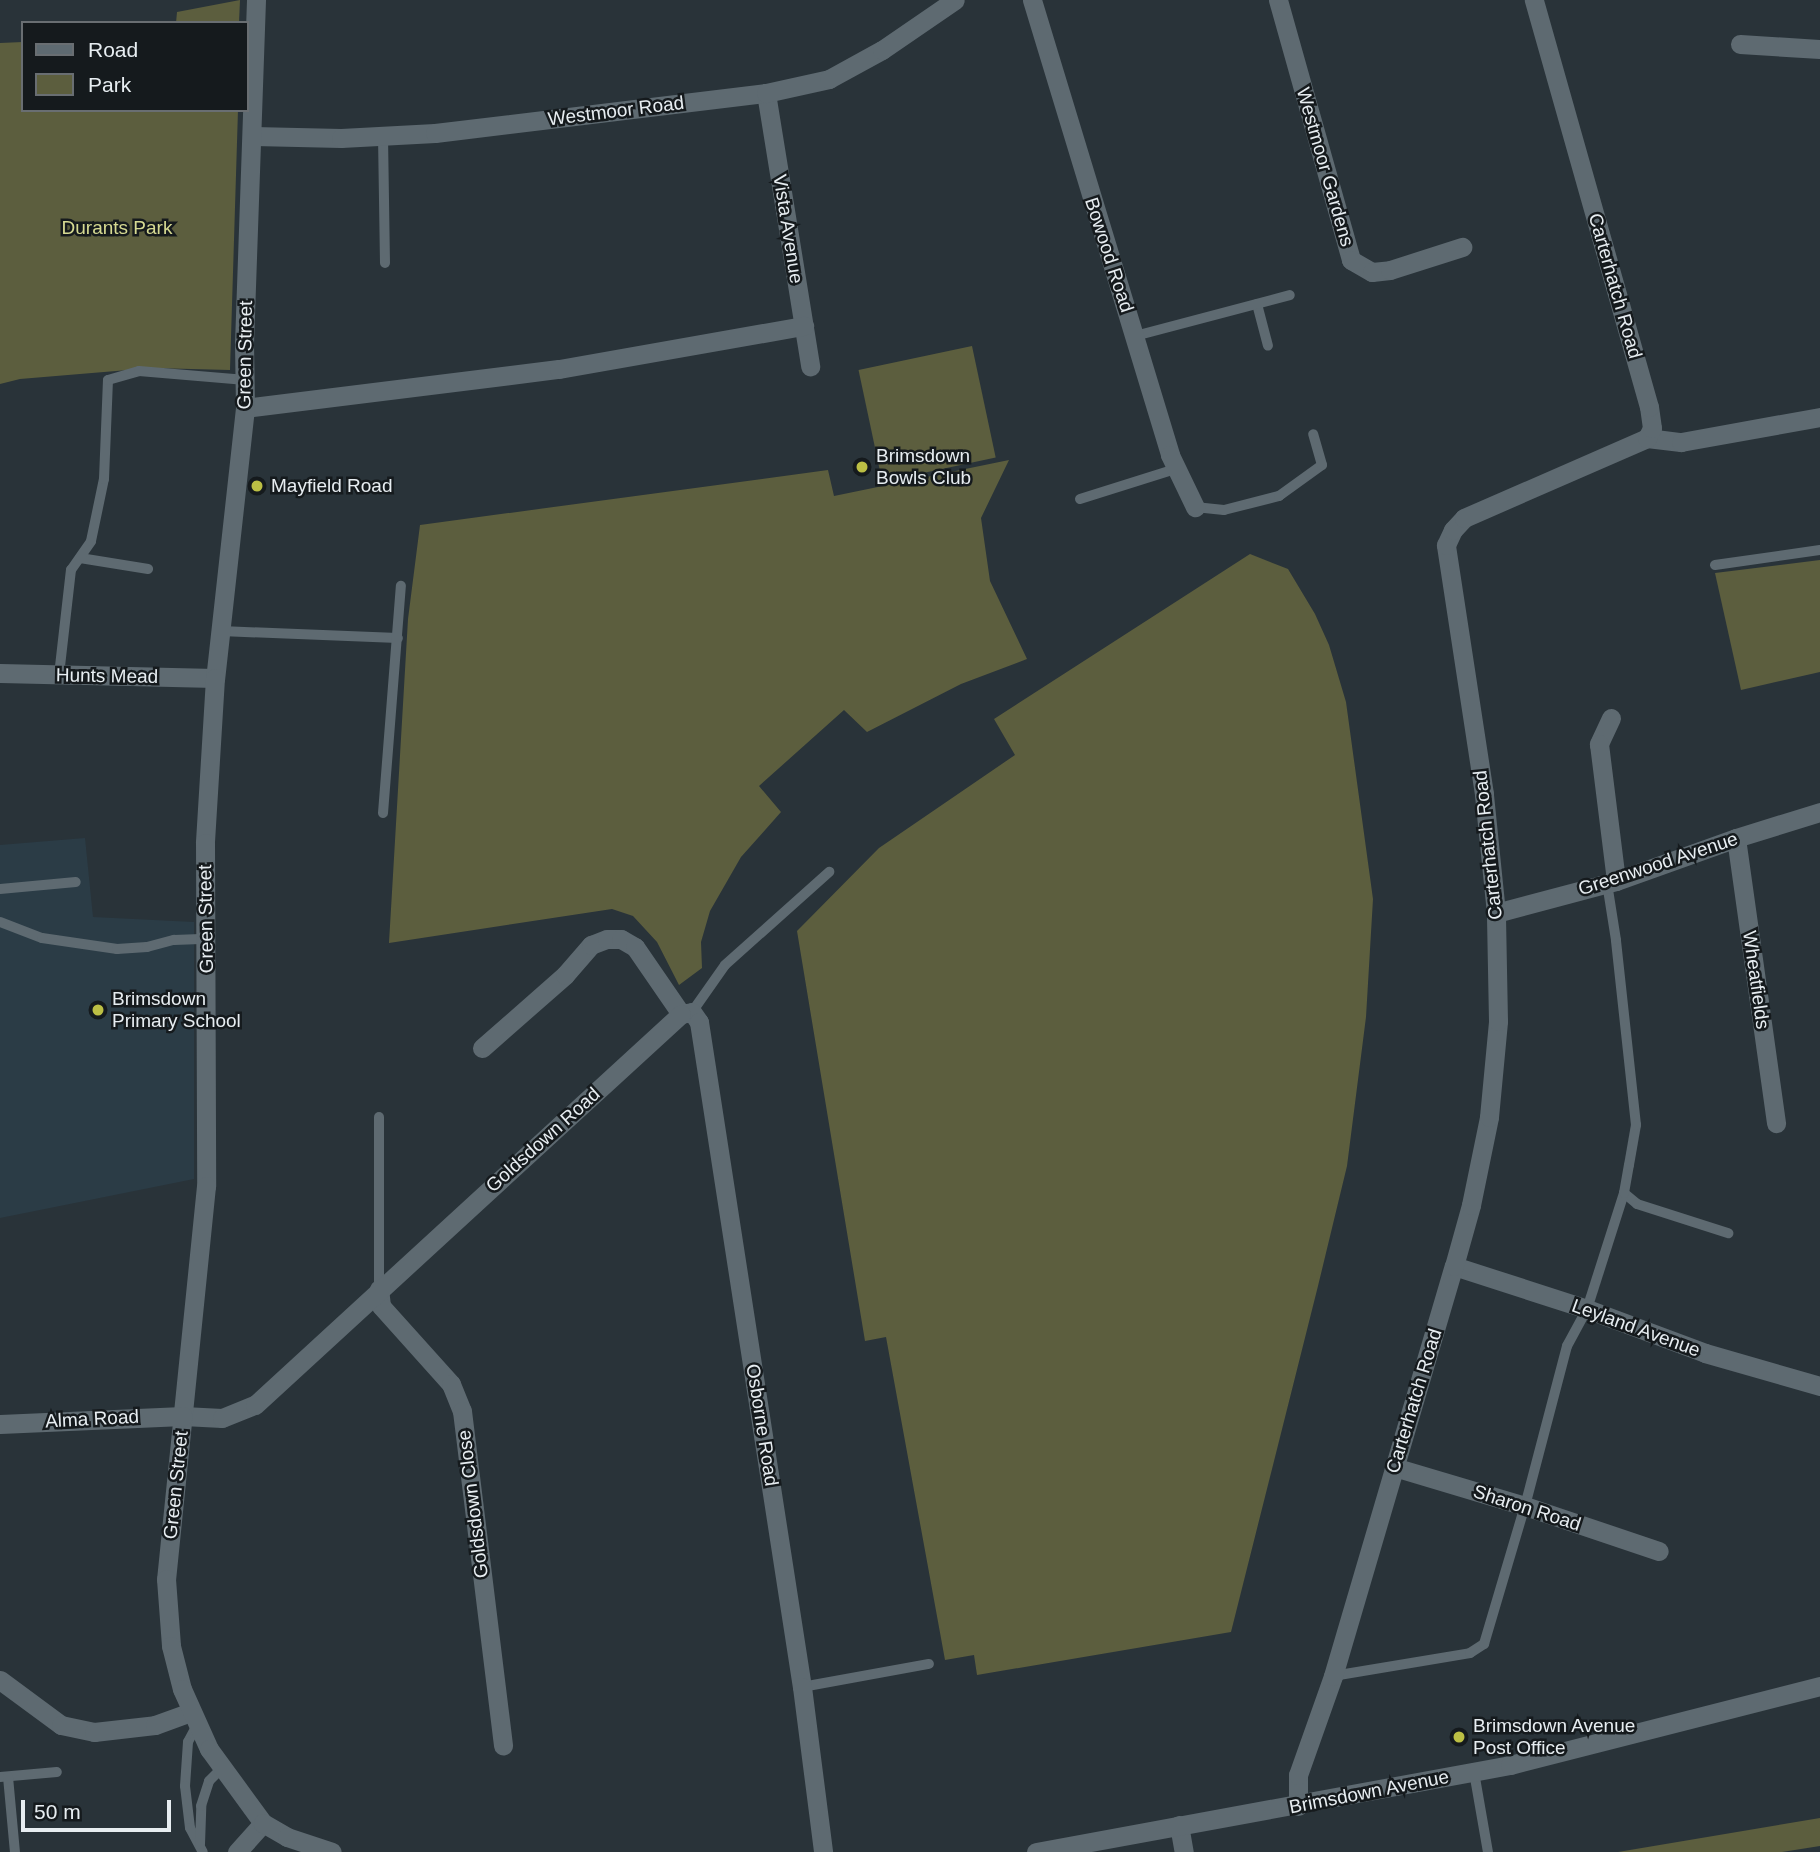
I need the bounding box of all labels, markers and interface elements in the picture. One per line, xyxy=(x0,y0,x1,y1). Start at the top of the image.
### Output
legend xyxy=(21,21,248,112)
text: Road xyxy=(88,38,138,61)
text: Park xyxy=(88,73,131,96)
street label: Westmoor Gardens xyxy=(1291,85,1359,249)
street label: Westmoor Road xyxy=(547,91,685,131)
street label: Vista Avenue xyxy=(768,172,808,286)
street label: Bowood Road xyxy=(1080,195,1138,315)
street label: Carterhatch Road xyxy=(1583,211,1647,361)
park label: Durants Park xyxy=(62,217,172,239)
street label: Green Street xyxy=(233,300,257,410)
place label: Brimsdown Bowls Club xyxy=(876,445,971,489)
marker: Brimsdown Bowls Club xyxy=(854,459,870,475)
place label: Mayfield Road xyxy=(271,475,392,497)
marker: Mayfield Road xyxy=(249,478,265,494)
street label: Hunts Mead xyxy=(56,664,158,688)
street label: Carterhatch Road xyxy=(1469,769,1507,921)
street label: Greenwood Avenue xyxy=(1575,827,1741,901)
street label: Green Street xyxy=(194,864,218,974)
street label: Wheatfields xyxy=(1738,929,1774,1031)
place label: Brimsdown Primary School xyxy=(112,988,241,1032)
marker: Brimsdown Primary School xyxy=(90,1002,106,1018)
street label: Goldsdown Road xyxy=(481,1083,605,1197)
street label: Leyland Avenue xyxy=(1568,1294,1704,1362)
street label: Carterhatch Road xyxy=(1381,1326,1447,1476)
street label: Osborne Road xyxy=(741,1362,783,1488)
street label: Alma Road xyxy=(44,1405,140,1433)
street label: Goldsdown Close xyxy=(453,1429,493,1579)
street label: Green Street xyxy=(159,1430,193,1540)
street label: Sharon Road xyxy=(1470,1480,1584,1536)
place label: Brimsdown Avenue Post Office xyxy=(1473,1715,1636,1759)
marker: Brimsdown Avenue Post Office xyxy=(1451,1729,1467,1745)
street label: Brimsdown Avenue xyxy=(1287,1765,1451,1819)
scale bar xyxy=(24,1786,175,1830)
text: 50 m xyxy=(34,1800,81,1823)

